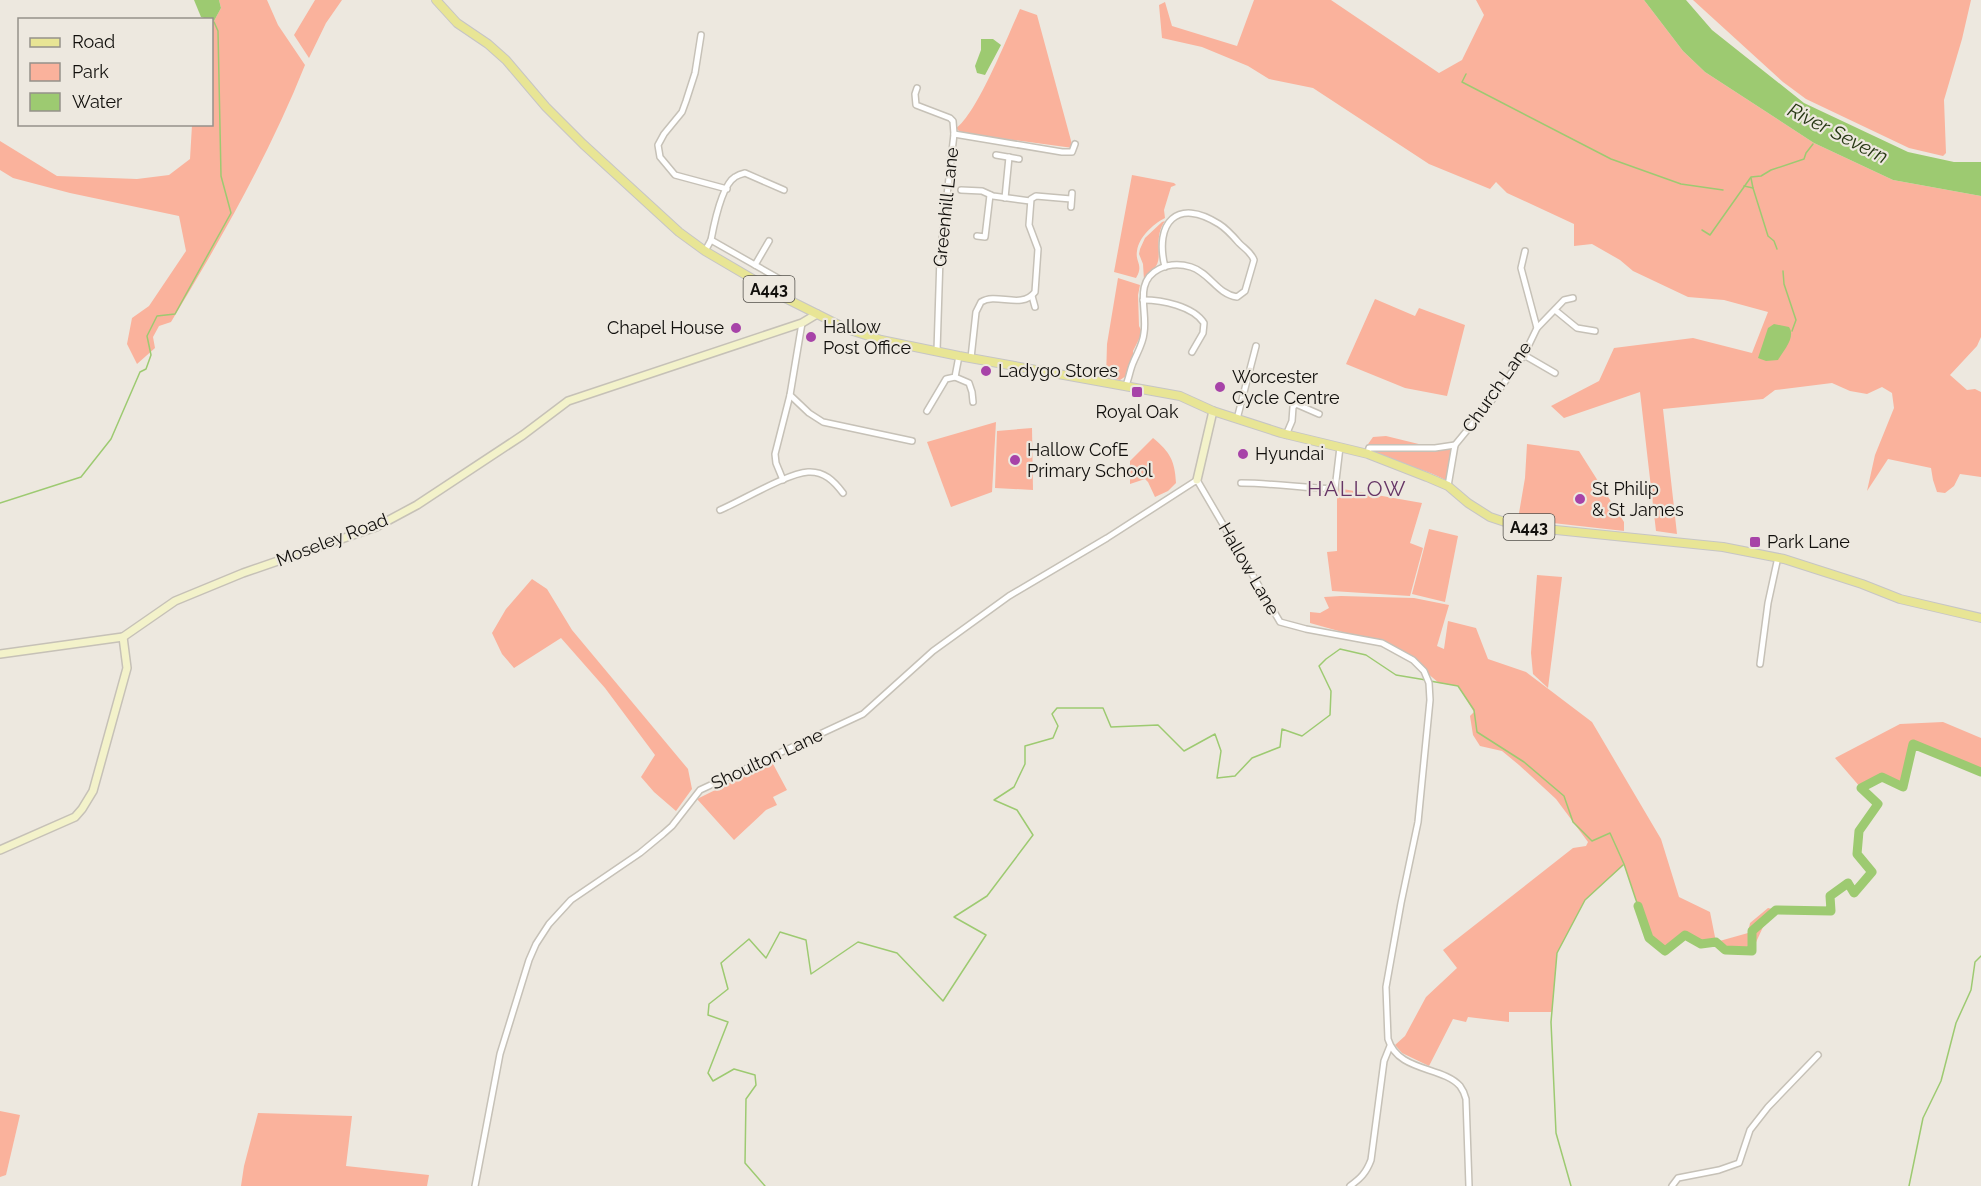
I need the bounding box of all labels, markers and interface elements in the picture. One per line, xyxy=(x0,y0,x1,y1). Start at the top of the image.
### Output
legend xyxy=(18,18,213,126)
text: Road xyxy=(72,31,115,52)
text: Park xyxy=(72,61,109,82)
text: Water xyxy=(72,91,123,112)
water label: River Severn xyxy=(1784,98,1892,168)
street label: Greenhill Lane xyxy=(929,146,962,268)
road number: A443 xyxy=(744,276,794,302)
place label: Hallow Post Office xyxy=(823,316,912,358)
place label: Chapel House xyxy=(607,317,724,338)
marker: Chapel House xyxy=(729,321,743,335)
marker: Hallow Post Office xyxy=(804,330,818,344)
street label: Church Lane xyxy=(1458,337,1536,436)
place label: Ladygo Stores xyxy=(998,360,1118,381)
marker: Ladygo Stores xyxy=(979,364,993,378)
place label: Worcester Cycle Centre xyxy=(1232,366,1340,408)
marker: Worcester Cycle Centre xyxy=(1213,380,1227,394)
marker: Royal Oak xyxy=(1130,385,1144,399)
place label: Royal Oak xyxy=(1096,401,1179,422)
place label: Hallow CofE Primary School xyxy=(1027,439,1153,481)
place label: Hyundai xyxy=(1255,443,1324,464)
marker: Hyundai xyxy=(1236,447,1250,461)
marker: Hallow CofE Primary School xyxy=(1008,453,1022,467)
district label: HALLOW xyxy=(1307,476,1407,501)
place label: St Philip & St James xyxy=(1592,478,1684,520)
marker: St Philip & St James xyxy=(1573,492,1587,506)
street label: Moseley Road xyxy=(273,509,391,570)
road number: A443 xyxy=(1504,514,1555,540)
street label: Hallow Lane xyxy=(1215,519,1285,619)
place label: Park Lane xyxy=(1767,531,1850,552)
marker: Park Lane xyxy=(1748,535,1762,549)
street label: Shoulton Lane xyxy=(708,723,826,794)

